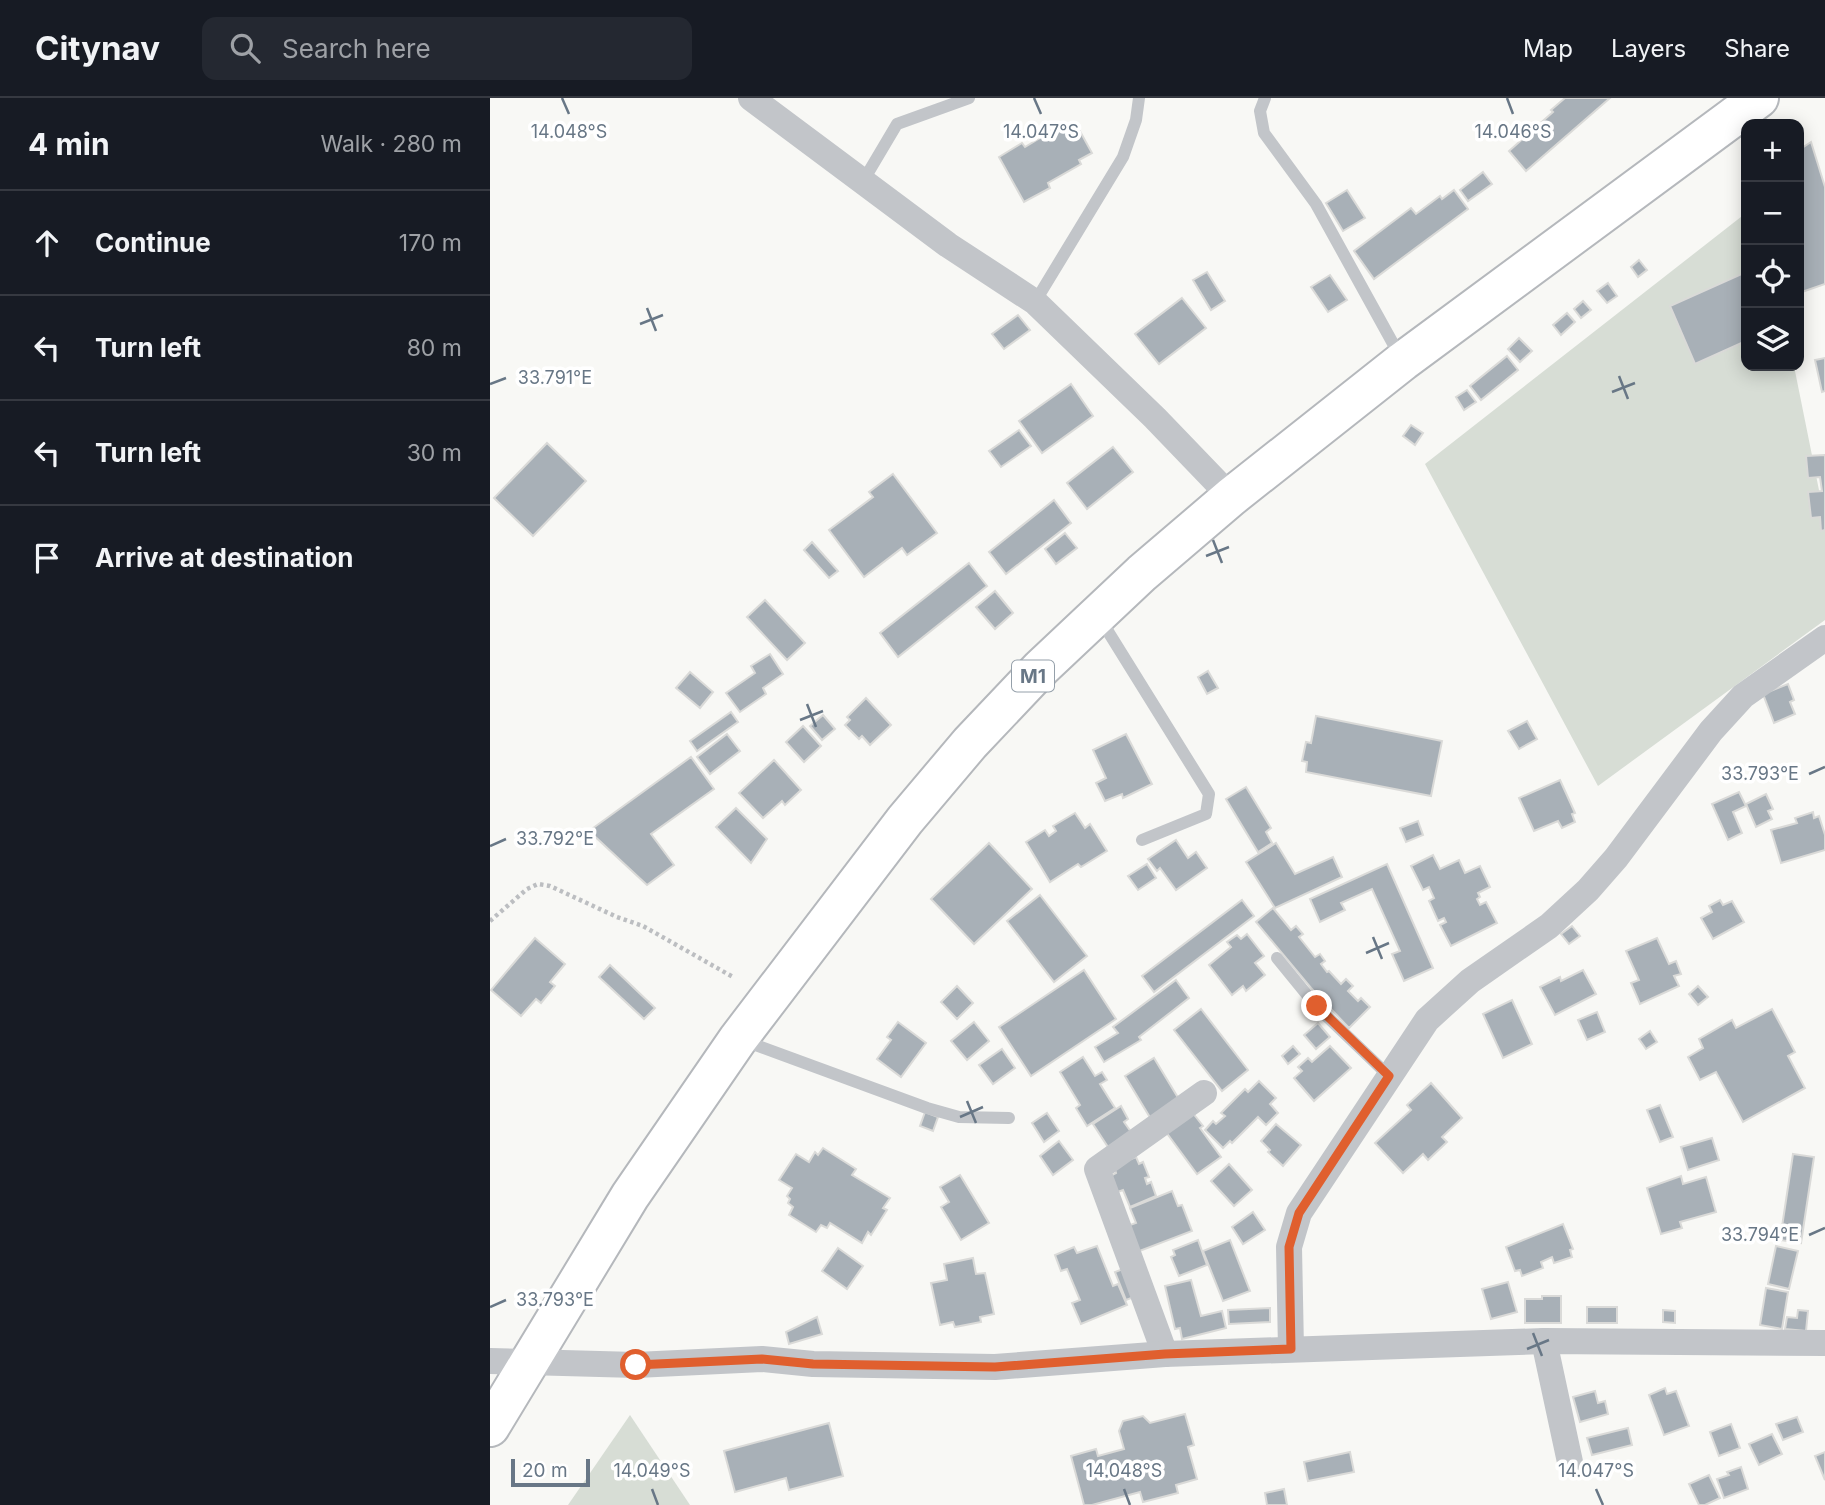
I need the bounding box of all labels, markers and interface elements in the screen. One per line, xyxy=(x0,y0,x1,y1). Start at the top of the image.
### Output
search box xyxy=(202,17,692,80)
text: Citynav xyxy=(35,28,160,68)
icon: search xyxy=(226,29,264,67)
text: Search here xyxy=(282,33,431,64)
text: Map xyxy=(1523,34,1573,63)
text: Layers xyxy=(1611,34,1686,63)
text: Share xyxy=(1724,34,1790,63)
map controls xyxy=(1741,119,1804,371)
button: + xyxy=(1741,119,1804,182)
text: 14.048°S xyxy=(531,121,607,142)
text: 14.047°S xyxy=(1003,121,1079,142)
text: 14.046°S xyxy=(1475,121,1551,142)
text: 4 min xyxy=(28,126,110,162)
text: Walk · 280 m xyxy=(320,130,462,158)
button: − xyxy=(1741,182,1804,245)
icon: ahead xyxy=(28,224,66,262)
text: Continue xyxy=(95,227,211,258)
text: 170 m xyxy=(399,229,462,257)
button: locate xyxy=(1741,245,1804,308)
button: layers xyxy=(1741,308,1804,371)
icon: left xyxy=(28,329,66,367)
text: Turn left xyxy=(95,332,201,363)
text: 80 m xyxy=(407,334,462,362)
text: 33.791°E xyxy=(518,367,592,388)
icon: left xyxy=(28,434,66,472)
text: Turn left xyxy=(95,437,201,468)
text: 30 m xyxy=(407,439,462,467)
icon: arrive xyxy=(28,539,66,577)
text: Arrive at destination xyxy=(95,542,354,573)
road number: M1 xyxy=(1012,660,1054,692)
text: 33.793°E xyxy=(1721,763,1799,784)
text: 33.792°E xyxy=(516,828,594,849)
route end xyxy=(1301,990,1332,1021)
text: 33.794°E xyxy=(1721,1224,1799,1245)
text: 33.793°E xyxy=(516,1289,594,1310)
route start xyxy=(620,1349,651,1380)
scale bar xyxy=(511,1456,590,1488)
text: 20 m xyxy=(522,1459,568,1482)
text: 14.049°S xyxy=(614,1460,690,1481)
text: 14.048°S xyxy=(1086,1460,1162,1481)
text: 14.047°S xyxy=(1558,1460,1634,1481)

